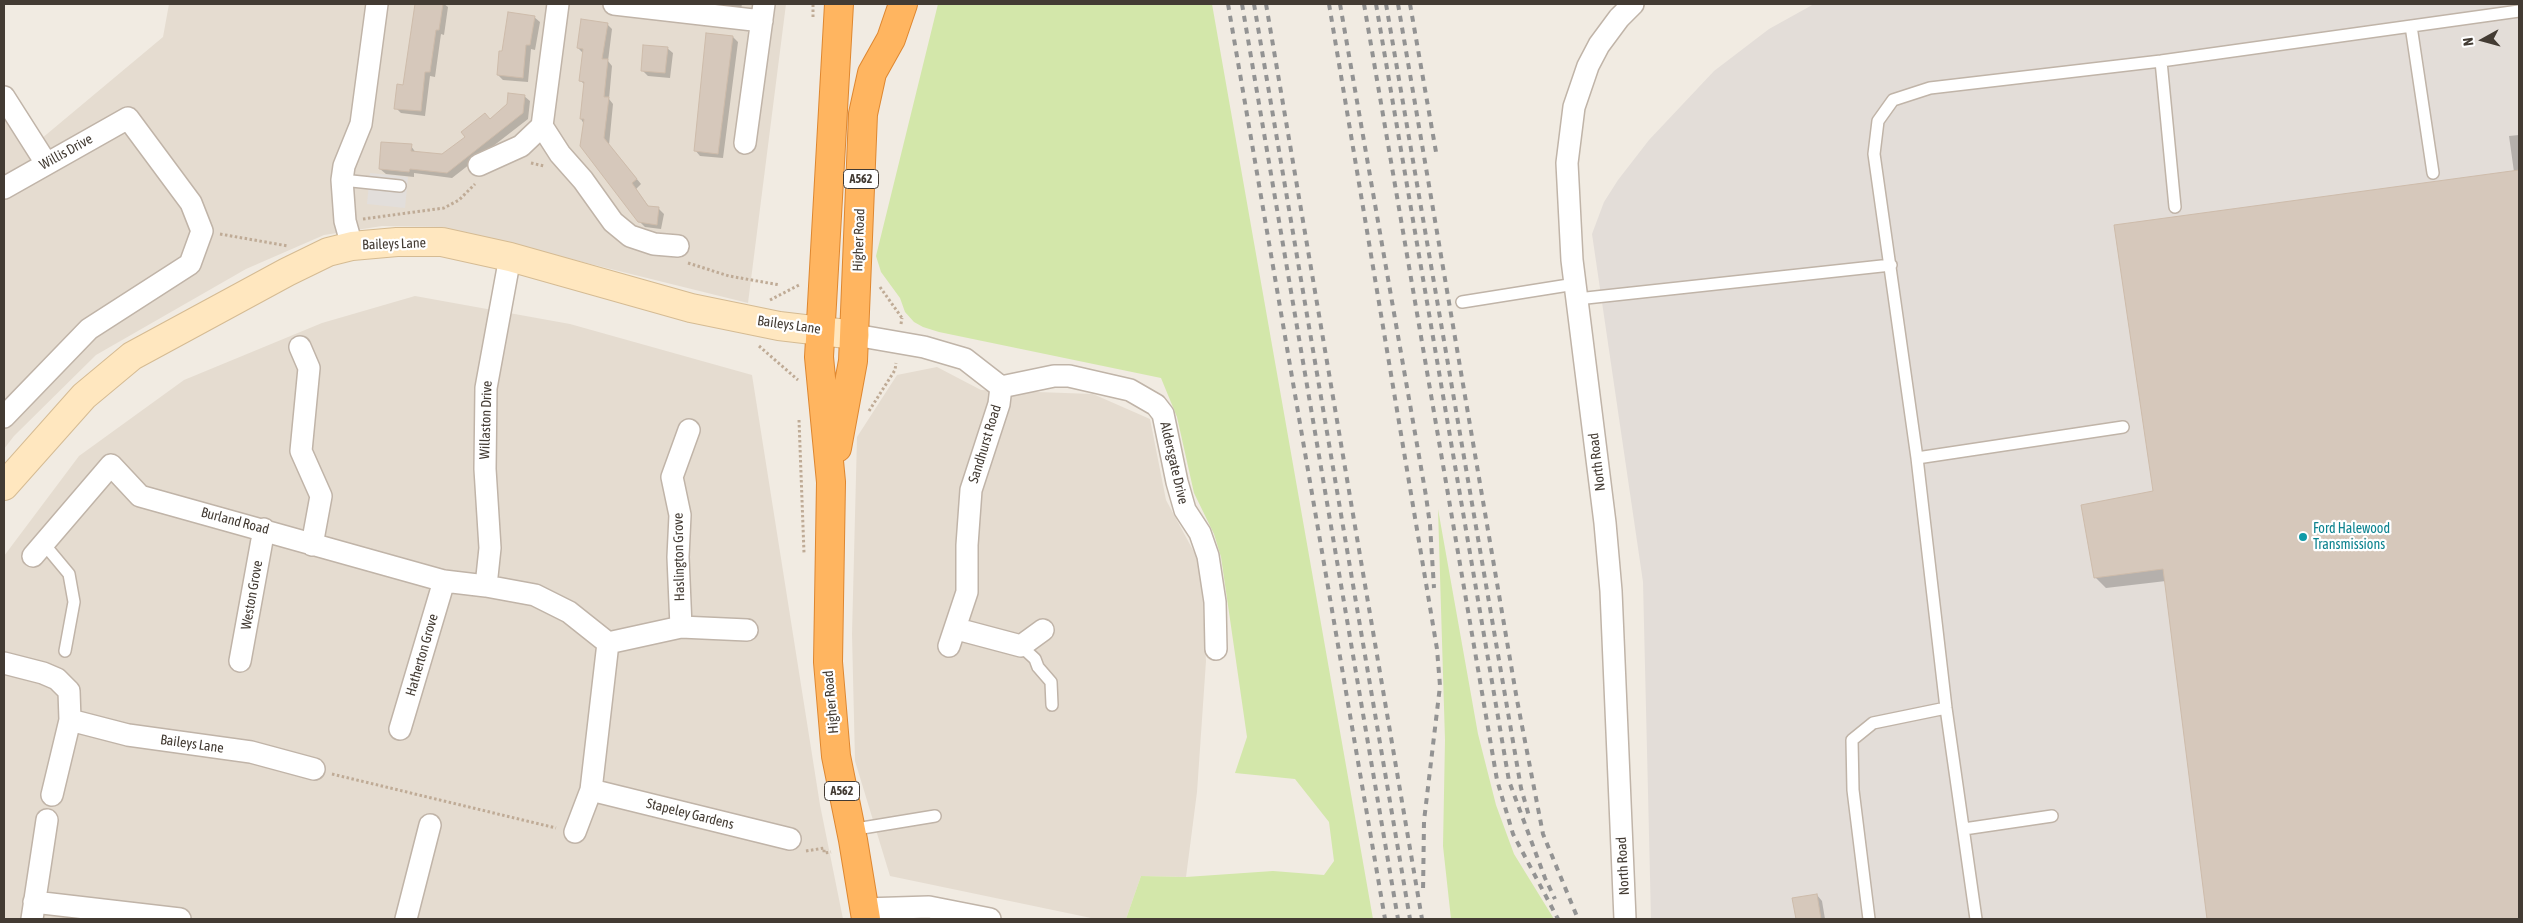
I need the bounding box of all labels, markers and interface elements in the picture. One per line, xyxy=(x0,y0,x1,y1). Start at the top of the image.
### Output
north arrow xyxy=(2458,15,2508,65)
text: N xyxy=(2460,37,2477,47)
street label: Willis Drive xyxy=(37,131,95,173)
road number: A562 xyxy=(844,170,878,188)
street label: Higher Road xyxy=(850,208,868,272)
street label: Baileys Lane xyxy=(362,234,426,254)
street label: Baileys Lane xyxy=(756,312,822,338)
street label: Willaston Drive xyxy=(476,380,496,460)
street label: Sandhurst Road xyxy=(965,403,1005,485)
street label: Aldersgate Drive xyxy=(1156,420,1192,506)
street label: North Road xyxy=(1585,432,1609,492)
street label: Burland Road xyxy=(199,504,271,538)
street label: Haslington Grove xyxy=(670,513,688,601)
place label: Ford Halewood Transmissions xyxy=(2313,521,2390,554)
marker: Ford Halewood Transmissions xyxy=(2297,531,2309,543)
street label: Weston Grove xyxy=(238,559,266,631)
street label: Hatherton Grove xyxy=(402,612,442,698)
street label: Higher Road xyxy=(820,670,842,734)
street label: Baileys Lane xyxy=(159,731,225,757)
road number: A562 xyxy=(824,781,860,800)
street label: Stapeley Gardens xyxy=(644,795,736,833)
street label: North Road xyxy=(1613,836,1633,896)

